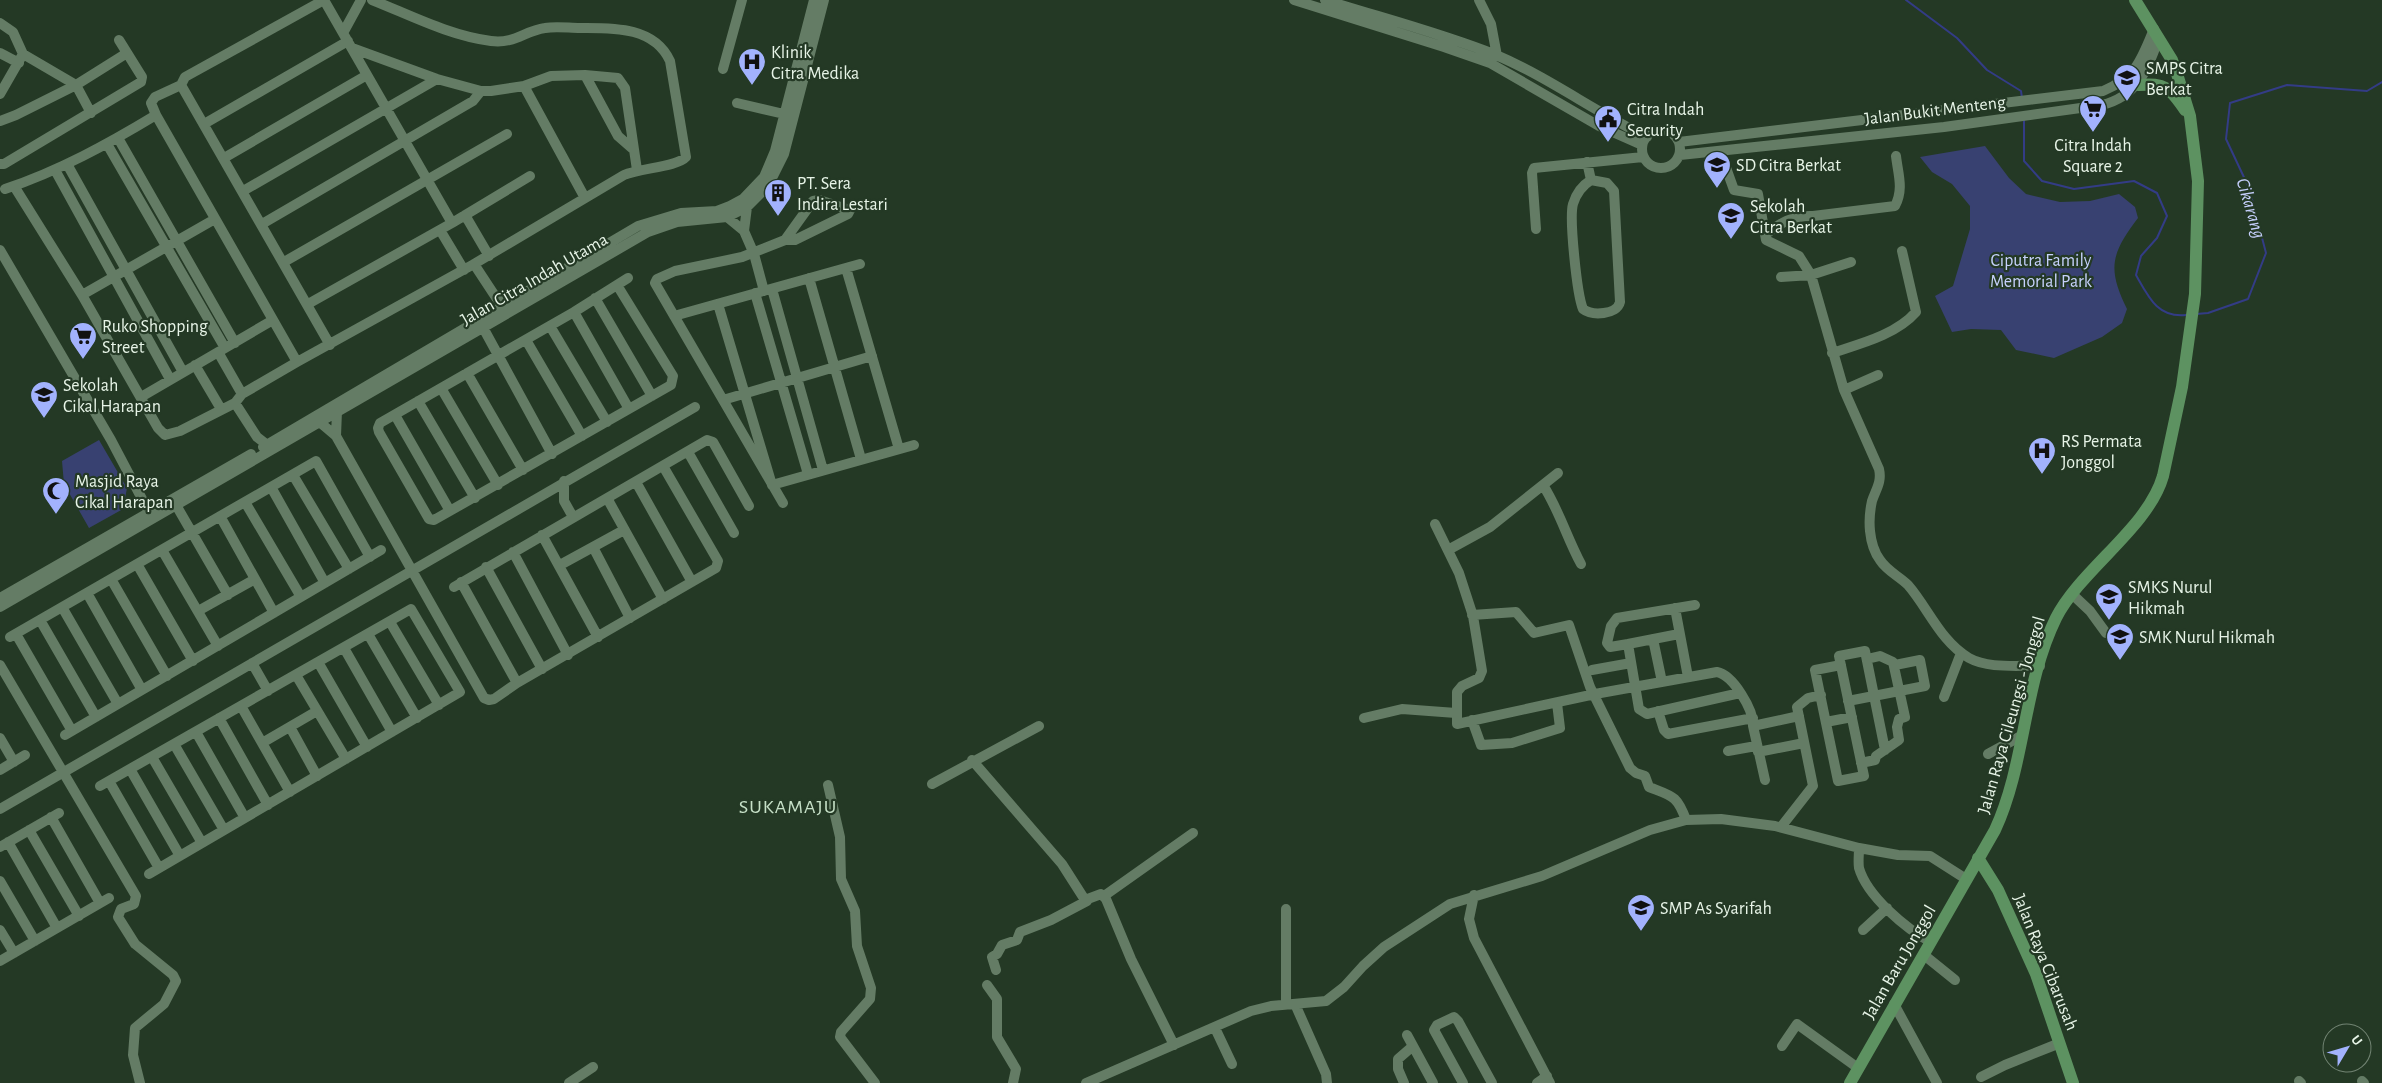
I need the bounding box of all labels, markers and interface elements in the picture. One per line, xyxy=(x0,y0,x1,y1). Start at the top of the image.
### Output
place label: Klinik Citra Medika xyxy=(771,44,859,83)
hospital icon: Klinik Citra Medika xyxy=(737,47,767,86)
place label: SMPS Citra Berkat xyxy=(2146,60,2223,99)
school or university icon: SMPS Citra Berkat xyxy=(2112,63,2142,102)
street label: Jalan Bukit Menteng xyxy=(1864,93,2007,129)
supermarket icon: Citra Indah Square 2 xyxy=(2078,94,2108,133)
place label: Citra Indah Security xyxy=(1627,101,1704,140)
public building icon: Citra Indah Security xyxy=(1593,104,1623,143)
place label: Citra Indah Square 2 xyxy=(2054,137,2132,176)
school or university icon: SD Citra Berkat xyxy=(1702,150,1732,189)
place label: SD Citra Berkat xyxy=(1736,157,1841,175)
place label: PT. Sera Indira Lestari xyxy=(797,175,888,214)
water label: Cikarang xyxy=(2232,176,2269,241)
building icon: PT. Sera Indira Lestari xyxy=(763,178,793,217)
place label: Sekolah Citra Berkat xyxy=(1750,198,1832,237)
school or university icon: Sekolah Citra Berkat xyxy=(1716,201,1746,240)
street label: Jalan Citra Indah Utama xyxy=(458,230,611,329)
park label: Ciputra Family Memorial Park xyxy=(1990,252,2093,291)
place label: Ruko Shopping Street xyxy=(102,318,208,357)
supermarket icon: Ruko Shopping Street xyxy=(68,321,98,360)
place label: Sekolah Cikal Harapan xyxy=(63,377,161,416)
school or university icon: Sekolah Cikal Harapan xyxy=(29,380,59,419)
place label: RS Permata Jonggol xyxy=(2061,433,2142,472)
hospital icon: RS Permata Jonggol xyxy=(2027,436,2057,475)
place label: Masjid Raya Cikal Harapan xyxy=(75,473,173,512)
mosque icon: Masjid Raya Cikal Harapan xyxy=(41,476,71,515)
place label: SMKS Nurul Hikmah xyxy=(2128,579,2213,618)
school or university icon: SMKS Nurul Hikmah xyxy=(2094,582,2124,621)
street label: Jalan Raya Cileungsi - Jonggol xyxy=(1975,614,2049,816)
school or university icon: SMK Nurul Hikmah xyxy=(2105,622,2135,661)
place label: SMK Nurul Hikmah xyxy=(2139,629,2275,647)
district label: SUKAMAJU xyxy=(739,797,837,817)
street label: Jalan Raya Cibarusah xyxy=(2010,892,2081,1033)
school or university icon: SMP As Syarifah xyxy=(1626,893,1656,932)
place label: SMP As Syarifah xyxy=(1660,900,1772,918)
street label: Jalan Baru Jonggol xyxy=(1860,903,1940,1022)
north arrow xyxy=(2322,1023,2372,1073)
text: U xyxy=(2348,1033,2365,1048)

